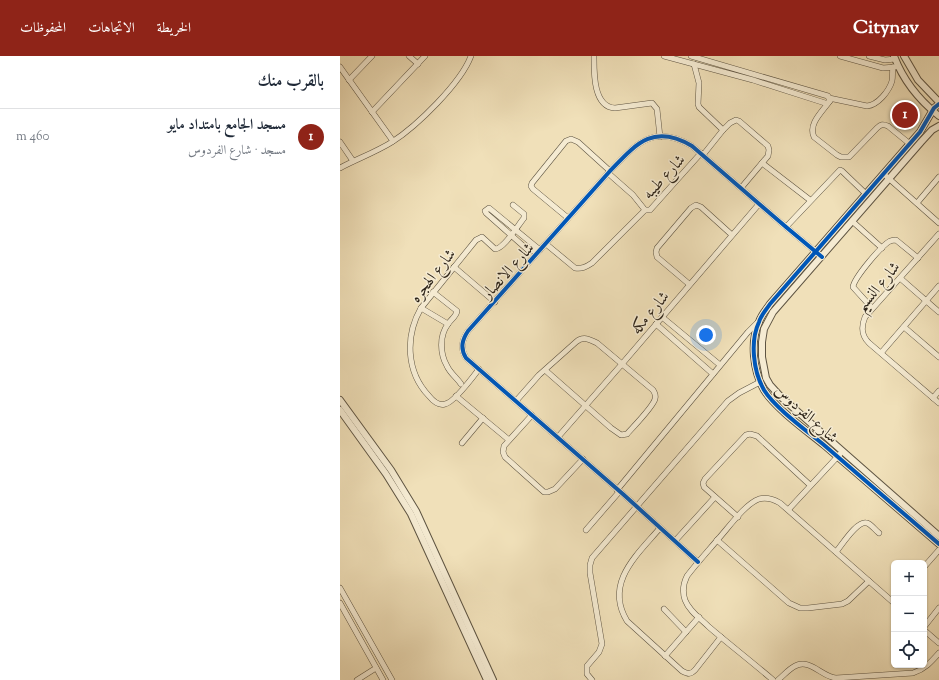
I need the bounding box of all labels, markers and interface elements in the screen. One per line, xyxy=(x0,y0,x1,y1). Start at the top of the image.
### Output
text: Citynav xyxy=(853,15,919,42)
text: المحفوظات xyxy=(20,19,66,39)
text: الاتجاهات xyxy=(88,19,135,39)
text: الخريطة xyxy=(157,19,191,39)
text: بالقرب منك xyxy=(258,70,324,94)
pin: 1 xyxy=(892,100,918,130)
text: مسجد الجامع بامتداد مايو xyxy=(167,115,286,136)
text: 460 m xyxy=(16,128,49,146)
text: 1 xyxy=(309,128,313,146)
text: مسجد · شارع الفردوس xyxy=(188,142,286,160)
street label: شارع طيبه xyxy=(638,150,692,205)
street label: شارع الانصار xyxy=(476,238,541,307)
street label: شارع الهجره xyxy=(405,245,463,309)
street label: شارع النسيم xyxy=(851,257,909,320)
street label: شارع مكه xyxy=(626,287,676,340)
your location xyxy=(696,325,716,345)
street label: شارع الفردوس xyxy=(768,380,842,450)
map controls xyxy=(891,560,927,668)
button: + xyxy=(891,560,927,596)
button: − xyxy=(891,596,927,632)
button: locate xyxy=(891,632,927,668)

